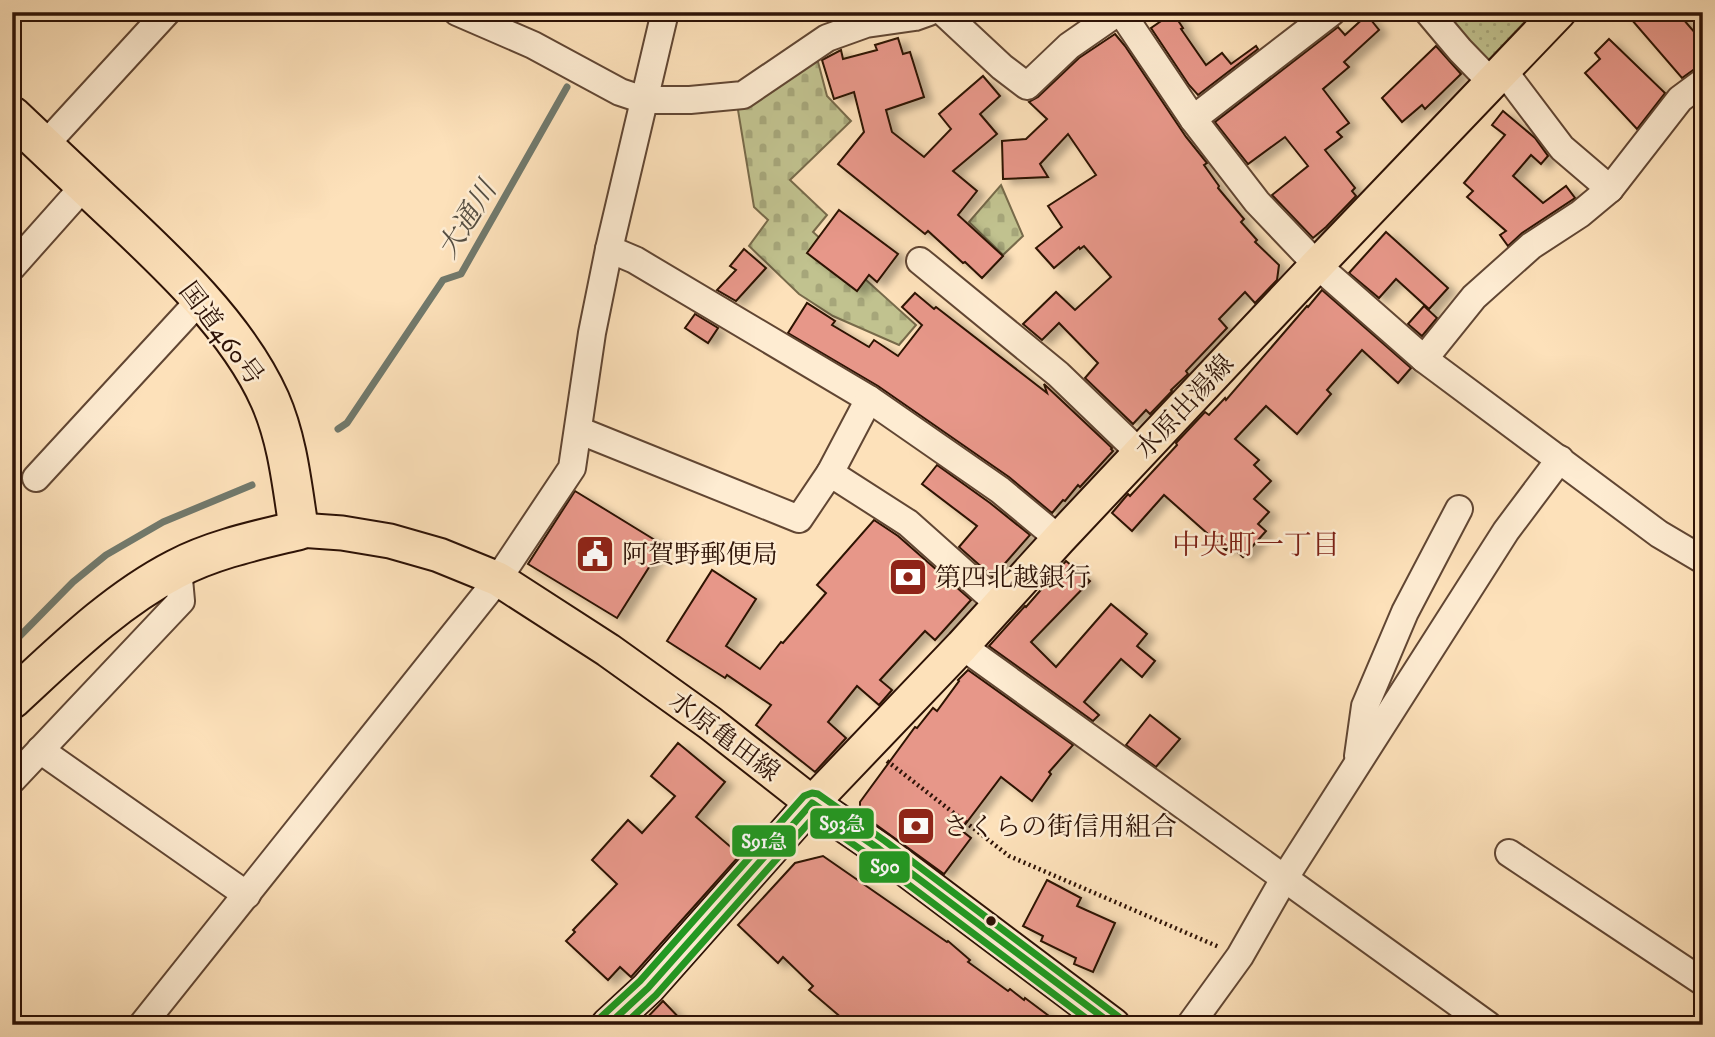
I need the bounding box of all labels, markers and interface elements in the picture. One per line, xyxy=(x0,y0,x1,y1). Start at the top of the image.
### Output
water label: 大通川 xyxy=(430,172,506,265)
street label: 国道460号 xyxy=(171,276,270,392)
street label: 水原出湯線 xyxy=(1129,348,1241,466)
district label: 中央町一丁目 xyxy=(1172,528,1340,563)
public building icon: 阿賀野郵便局 xyxy=(574,533,616,575)
place label: 阿賀野郵便局 xyxy=(622,539,778,572)
bank icon: 第四北越銀行 xyxy=(887,556,929,598)
place label: 第四北越銀行 xyxy=(935,562,1091,595)
street label: 水原亀田線 xyxy=(662,685,786,789)
bank icon: さくらの街信用組合 xyxy=(895,805,937,847)
line badge: S93急 xyxy=(809,807,875,840)
place label: さくらの街信用組合 xyxy=(943,811,1177,844)
text: S93急 xyxy=(819,813,865,836)
line badge: S91急 xyxy=(731,824,797,858)
text: S91急 xyxy=(741,831,787,854)
line badge: S90 xyxy=(858,850,911,884)
text: S90 xyxy=(870,856,900,879)
unlabelled marker xyxy=(984,914,998,928)

